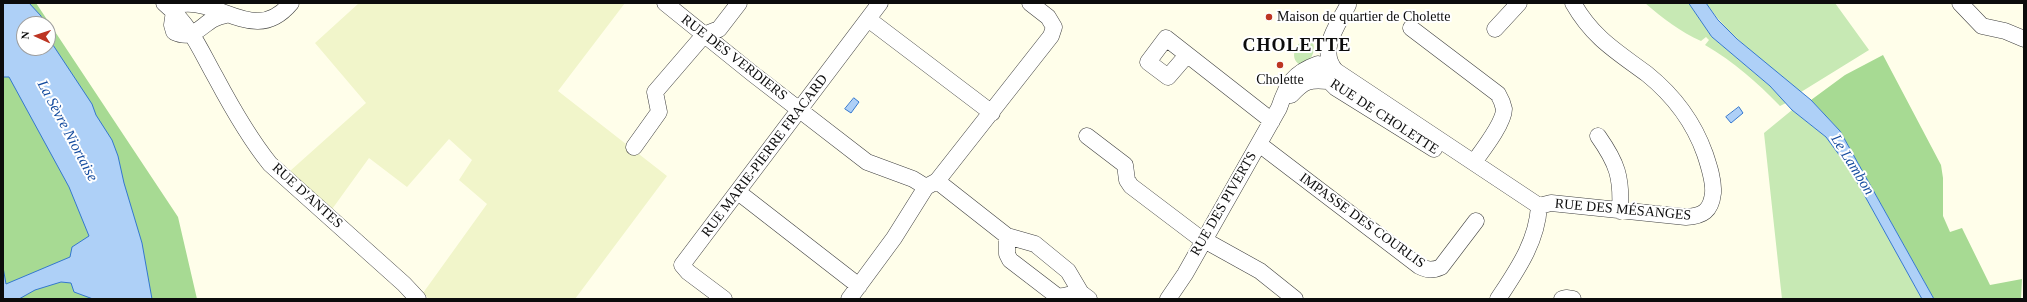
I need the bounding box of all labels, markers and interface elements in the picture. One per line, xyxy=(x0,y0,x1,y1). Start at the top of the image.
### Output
place label: Maison de quartier de Cholette xyxy=(1277,9,1450,25)
street label: RUE DES VERDIERS xyxy=(678,11,790,105)
marker: Maison de quartier de Cholette xyxy=(1264,12,1274,22)
north arrow xyxy=(16,16,56,56)
text: N xyxy=(19,31,31,40)
district label: CHOLETTE xyxy=(1242,35,1352,57)
marker: Cholette xyxy=(1275,60,1285,70)
street label: RUE MARIE-PIERRE FRACARD xyxy=(698,71,832,241)
place label: Cholette xyxy=(1256,72,1304,88)
street label: RUE DE CHOLETTE xyxy=(1327,76,1441,158)
water label: La Sèvre Niortaise xyxy=(33,77,101,185)
water label: Le Lambon xyxy=(1826,131,1878,199)
street label: RUE DES PIVERTS xyxy=(1187,149,1261,259)
street label: RUE D'ANTES xyxy=(268,160,346,232)
street label: IMPASSE DES COURLIS xyxy=(1296,170,1428,272)
street label: RUE DES MÉSANGES xyxy=(1554,196,1692,224)

